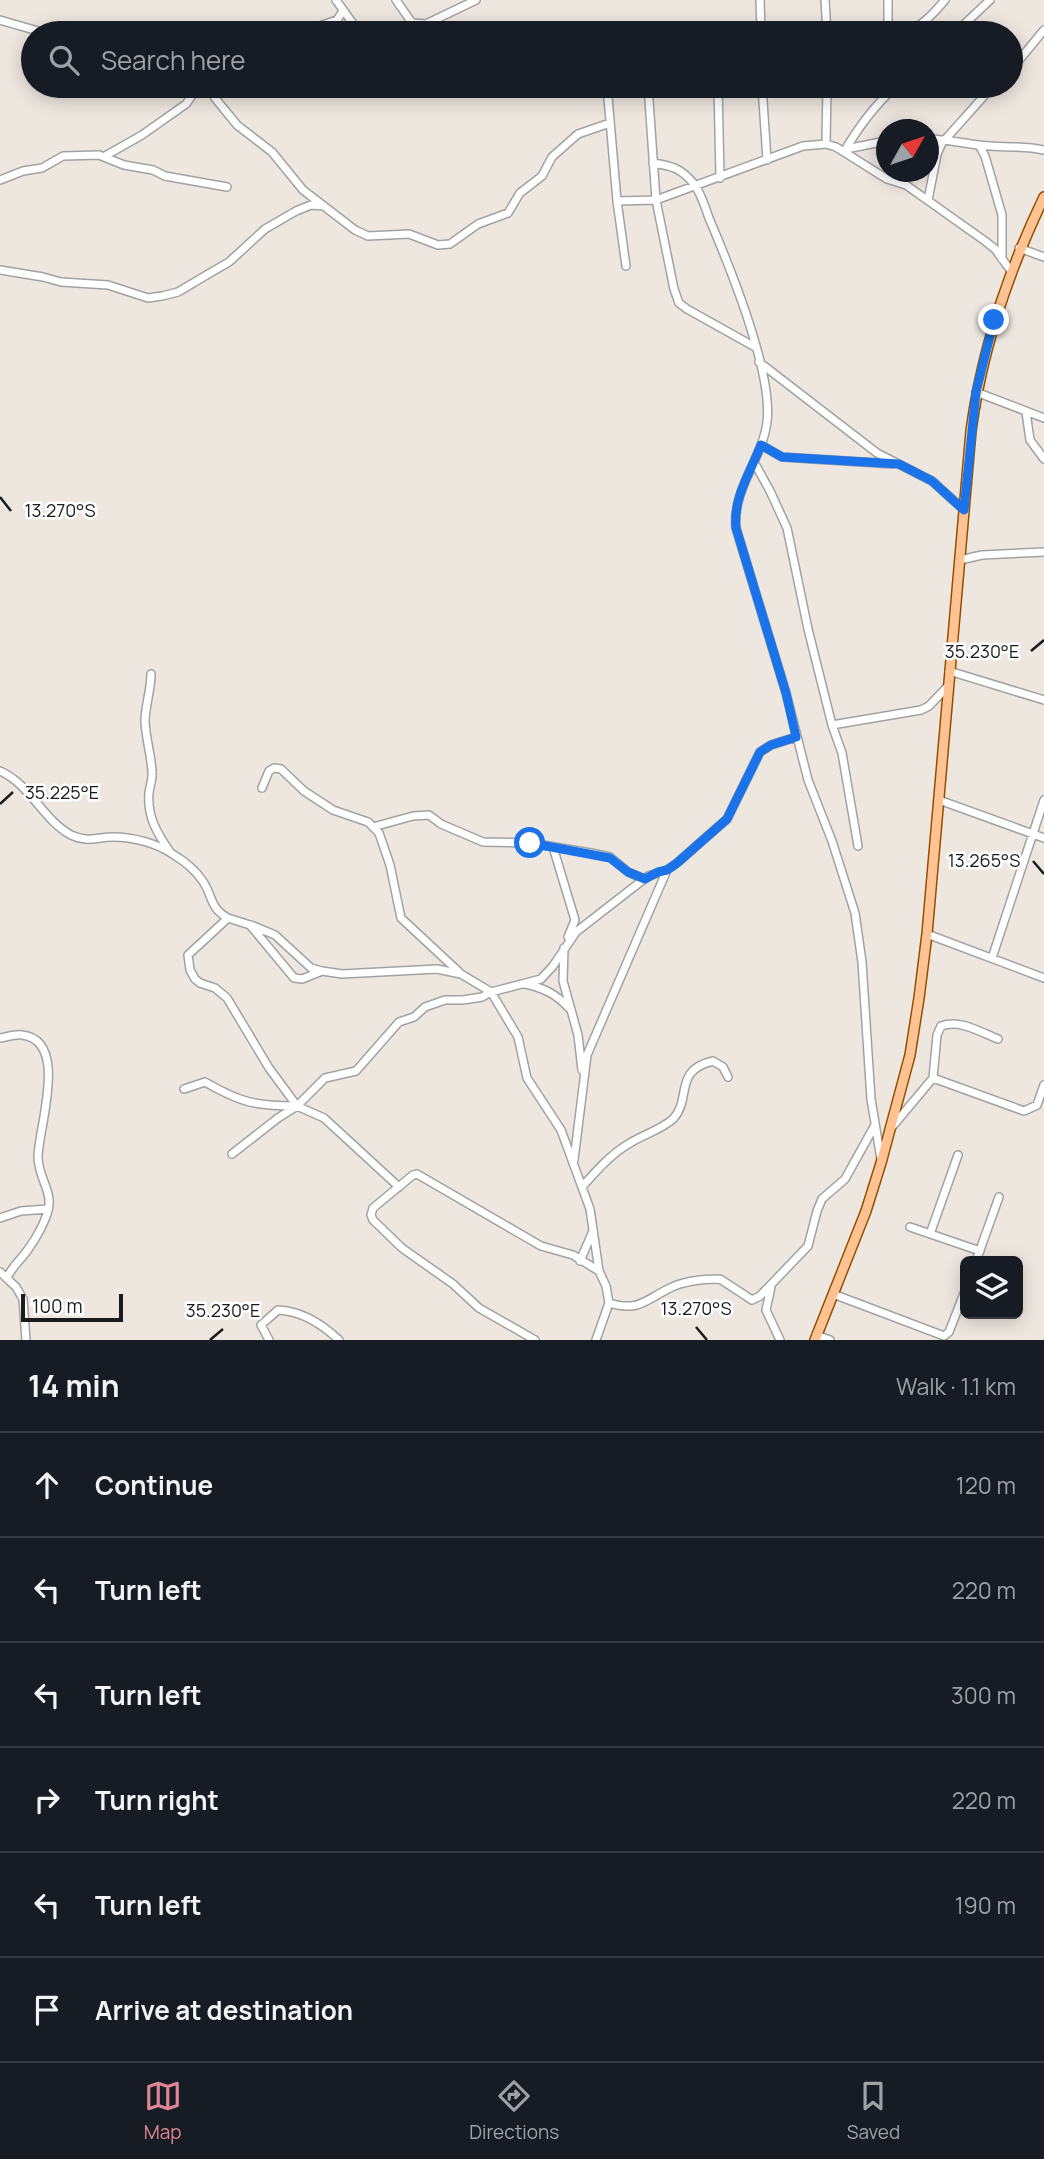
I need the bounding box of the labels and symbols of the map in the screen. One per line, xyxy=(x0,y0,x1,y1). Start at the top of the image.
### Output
north arrow xyxy=(876,119,939,182)
route end xyxy=(978,304,1009,335)
text: 13.270°S xyxy=(24,498,96,522)
text: 35.230°E xyxy=(945,639,1019,663)
text: 35.225°E xyxy=(25,780,99,804)
route start xyxy=(514,827,545,858)
text: 13.265°S xyxy=(948,848,1020,872)
scale bar xyxy=(21,1291,122,1323)
text: 13.270°S xyxy=(660,1296,732,1320)
text: 35.230°E xyxy=(186,1298,260,1322)

